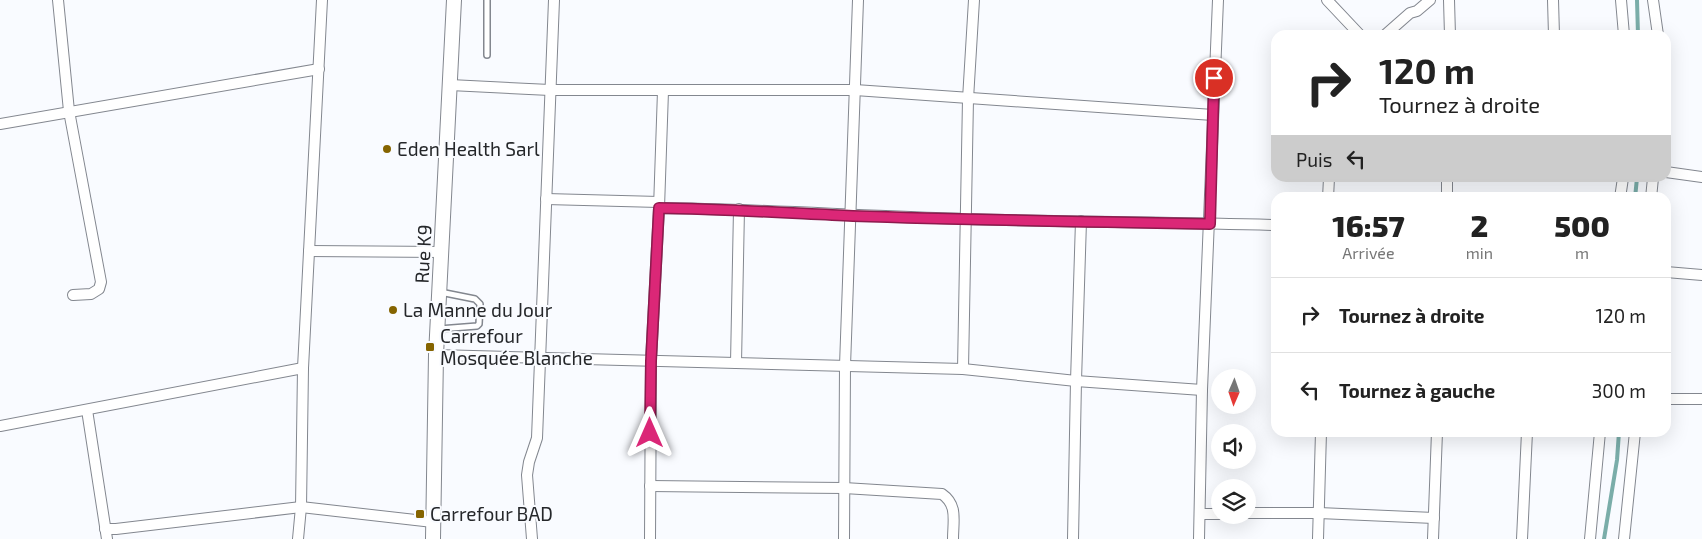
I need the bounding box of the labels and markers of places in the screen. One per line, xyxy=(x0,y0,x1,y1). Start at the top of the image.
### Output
pin xyxy=(1193,57,1235,99)
place label: Eden Health Sarl xyxy=(397,137,540,160)
marker: Eden Health Sarl xyxy=(381,143,393,155)
place label: La Manne du Jour xyxy=(403,298,553,321)
marker: La Manne du Jour xyxy=(387,304,399,316)
place label: Carrefour Mosquée Blanche xyxy=(440,324,593,369)
marker: Carrefour Mosquée Blanche xyxy=(424,341,436,353)
place label: Carrefour BAD xyxy=(430,502,553,525)
marker: Carrefour BAD xyxy=(414,508,426,520)

